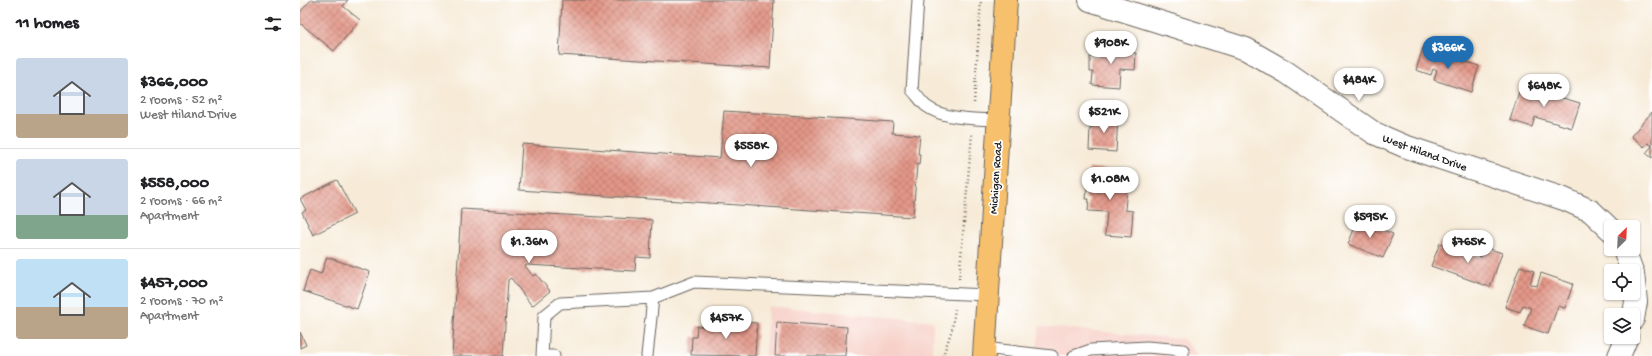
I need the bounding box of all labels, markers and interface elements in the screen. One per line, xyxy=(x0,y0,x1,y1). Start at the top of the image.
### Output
icon: filters xyxy=(262,13,284,35)
text: 11 homes xyxy=(16,14,79,34)
pin: $908K xyxy=(1083,31,1139,65)
text: $908K xyxy=(1094,36,1128,51)
pin: $366K xyxy=(1420,36,1476,70)
text: $366K xyxy=(1432,41,1464,56)
pin: $484K xyxy=(1331,68,1387,102)
text: $366,000 xyxy=(140,73,208,93)
text: $484K xyxy=(1343,73,1375,88)
icon: home xyxy=(48,74,96,122)
pin: $648K xyxy=(1516,74,1572,108)
text: $648K xyxy=(1528,79,1560,94)
text: 2 rooms · 52 m² xyxy=(140,93,222,108)
pin: $521K xyxy=(1076,100,1132,134)
text: $521K xyxy=(1088,105,1120,120)
text: West Hiland Drive xyxy=(140,108,236,123)
street label: West Hiland Drive xyxy=(1380,132,1469,176)
pin: $558K xyxy=(723,134,779,168)
text: $558K xyxy=(734,139,768,154)
street label: Michigan Road xyxy=(987,141,1007,215)
pin: $1.08M xyxy=(1077,167,1143,201)
text: $1.08M xyxy=(1091,172,1129,187)
text: $558,000 xyxy=(140,174,209,194)
icon: home xyxy=(48,175,96,223)
text: 2 rooms · 66 m² xyxy=(140,194,222,209)
pin: $595K xyxy=(1342,205,1398,239)
text: Apartment xyxy=(140,209,199,224)
text: $595K xyxy=(1353,210,1387,225)
north arrow xyxy=(1604,220,1640,256)
map controls xyxy=(1604,220,1640,344)
pin: $1.36M xyxy=(496,230,562,264)
pin: $765K xyxy=(1440,230,1496,264)
text: $1.36M xyxy=(510,235,548,250)
text: $765K xyxy=(1451,235,1485,250)
button: locate xyxy=(1604,264,1640,300)
text: $457,000 xyxy=(140,274,208,294)
icon: home xyxy=(48,275,96,323)
text: 2 rooms · 70 m² xyxy=(140,294,223,309)
pin: $457K xyxy=(698,306,754,340)
button: layers xyxy=(1604,308,1640,344)
text: Apartment xyxy=(140,309,199,324)
text: $457K xyxy=(710,311,742,326)

